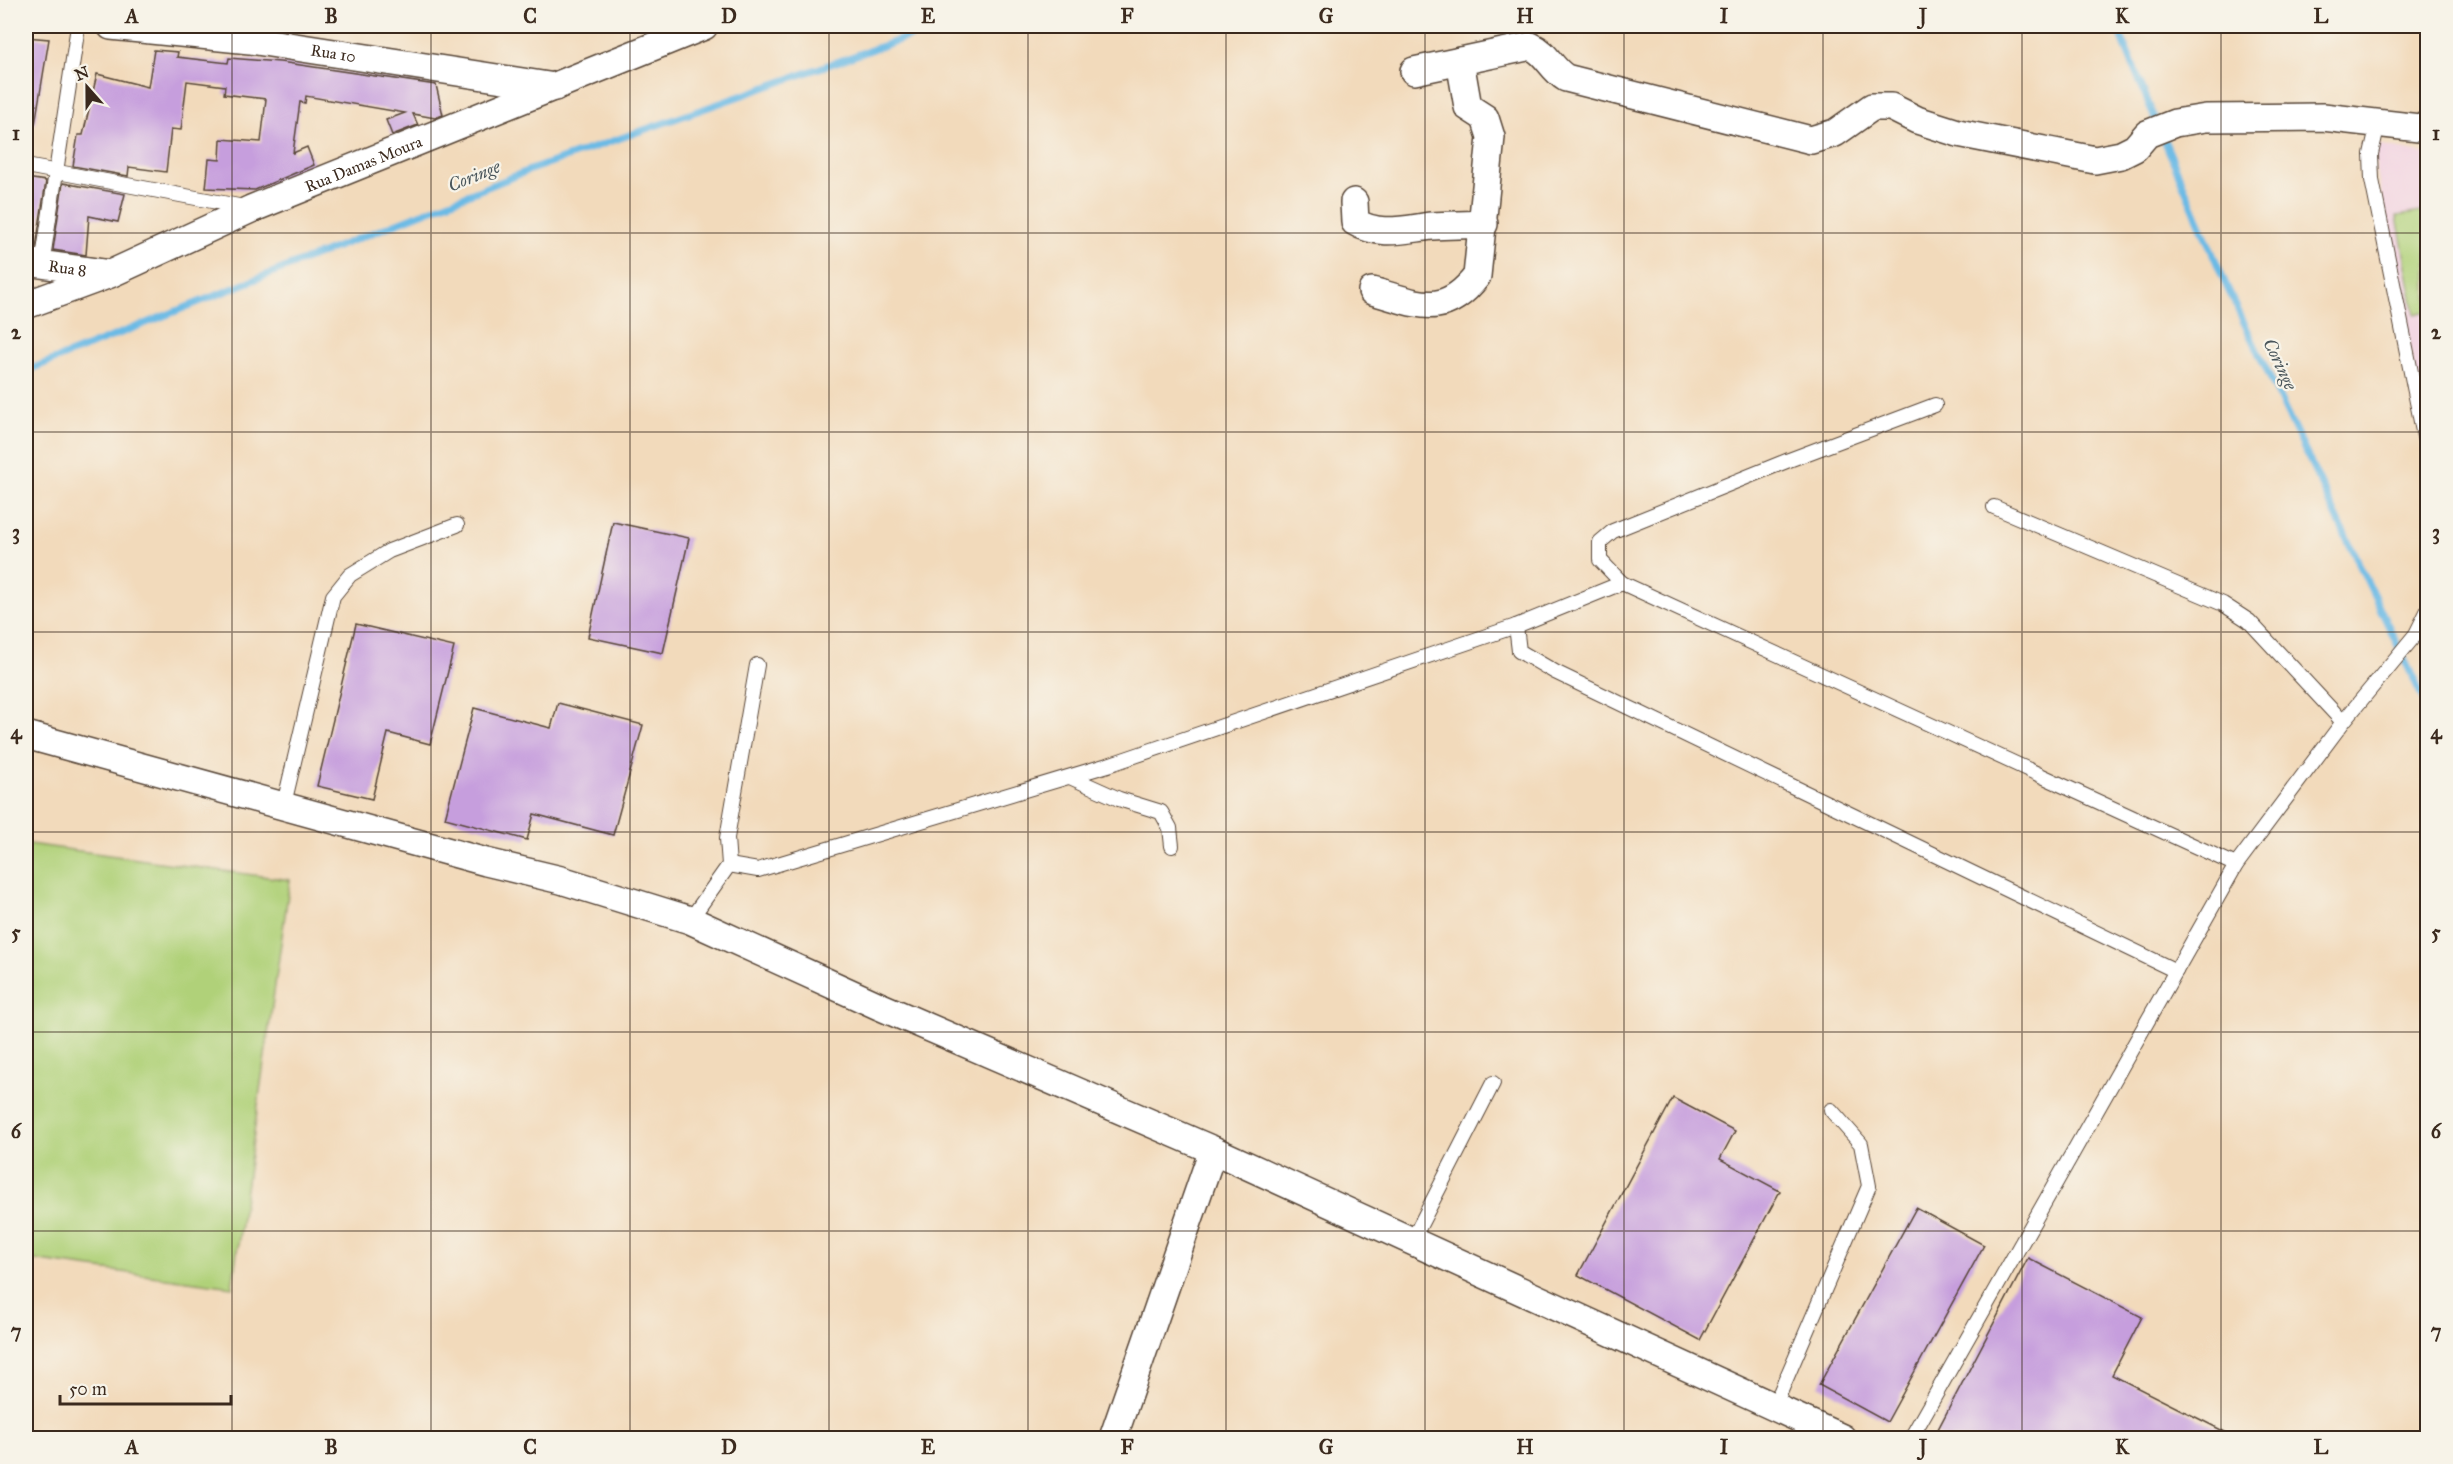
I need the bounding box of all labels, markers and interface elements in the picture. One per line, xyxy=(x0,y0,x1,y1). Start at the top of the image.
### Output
text: A xyxy=(123,4,139,28)
text: B xyxy=(324,4,338,28)
text: C xyxy=(523,4,537,28)
text: D xyxy=(721,4,737,28)
text: E xyxy=(921,4,936,28)
text: F xyxy=(1120,4,1134,28)
text: G xyxy=(1319,4,1334,28)
text: H xyxy=(1516,4,1534,28)
text: I xyxy=(1720,4,1729,28)
text: J xyxy=(1916,4,1928,30)
text: K xyxy=(2115,4,2130,28)
text: L xyxy=(2314,4,2329,28)
street label: Rua 10 xyxy=(309,40,357,66)
north arrow xyxy=(57,57,117,117)
text: N xyxy=(72,62,92,85)
text: 1 xyxy=(12,121,20,145)
text: 1 xyxy=(2432,121,2440,145)
street label: Rua Damas Moura xyxy=(302,132,425,196)
water label: Coringe xyxy=(445,155,505,196)
street label: Rua 8 xyxy=(47,256,88,280)
text: 2 xyxy=(11,320,22,344)
text: 2 xyxy=(2431,320,2442,344)
water label: Coringe xyxy=(2259,335,2302,395)
text: 3 xyxy=(12,520,20,545)
text: 3 xyxy=(2432,520,2440,545)
text: 4 xyxy=(10,720,22,745)
text: 4 xyxy=(2430,720,2442,745)
text: 5 xyxy=(11,920,21,944)
text: 5 xyxy=(2431,920,2441,944)
text: 6 xyxy=(11,1119,23,1143)
text: 6 xyxy=(2431,1119,2443,1143)
text: 7 xyxy=(11,1319,22,1343)
text: 7 xyxy=(2431,1319,2442,1343)
scale bar xyxy=(60,1368,231,1406)
text: 50 m xyxy=(69,1378,107,1400)
text: A xyxy=(123,1435,139,1459)
text: B xyxy=(324,1435,338,1459)
text: C xyxy=(523,1435,537,1459)
text: D xyxy=(721,1435,737,1459)
text: E xyxy=(921,1435,936,1459)
text: F xyxy=(1120,1435,1134,1459)
text: G xyxy=(1319,1435,1334,1459)
text: H xyxy=(1516,1435,1534,1459)
text: I xyxy=(1720,1435,1729,1459)
text: J xyxy=(1916,1435,1928,1461)
text: K xyxy=(2115,1435,2130,1459)
text: L xyxy=(2314,1435,2329,1459)

